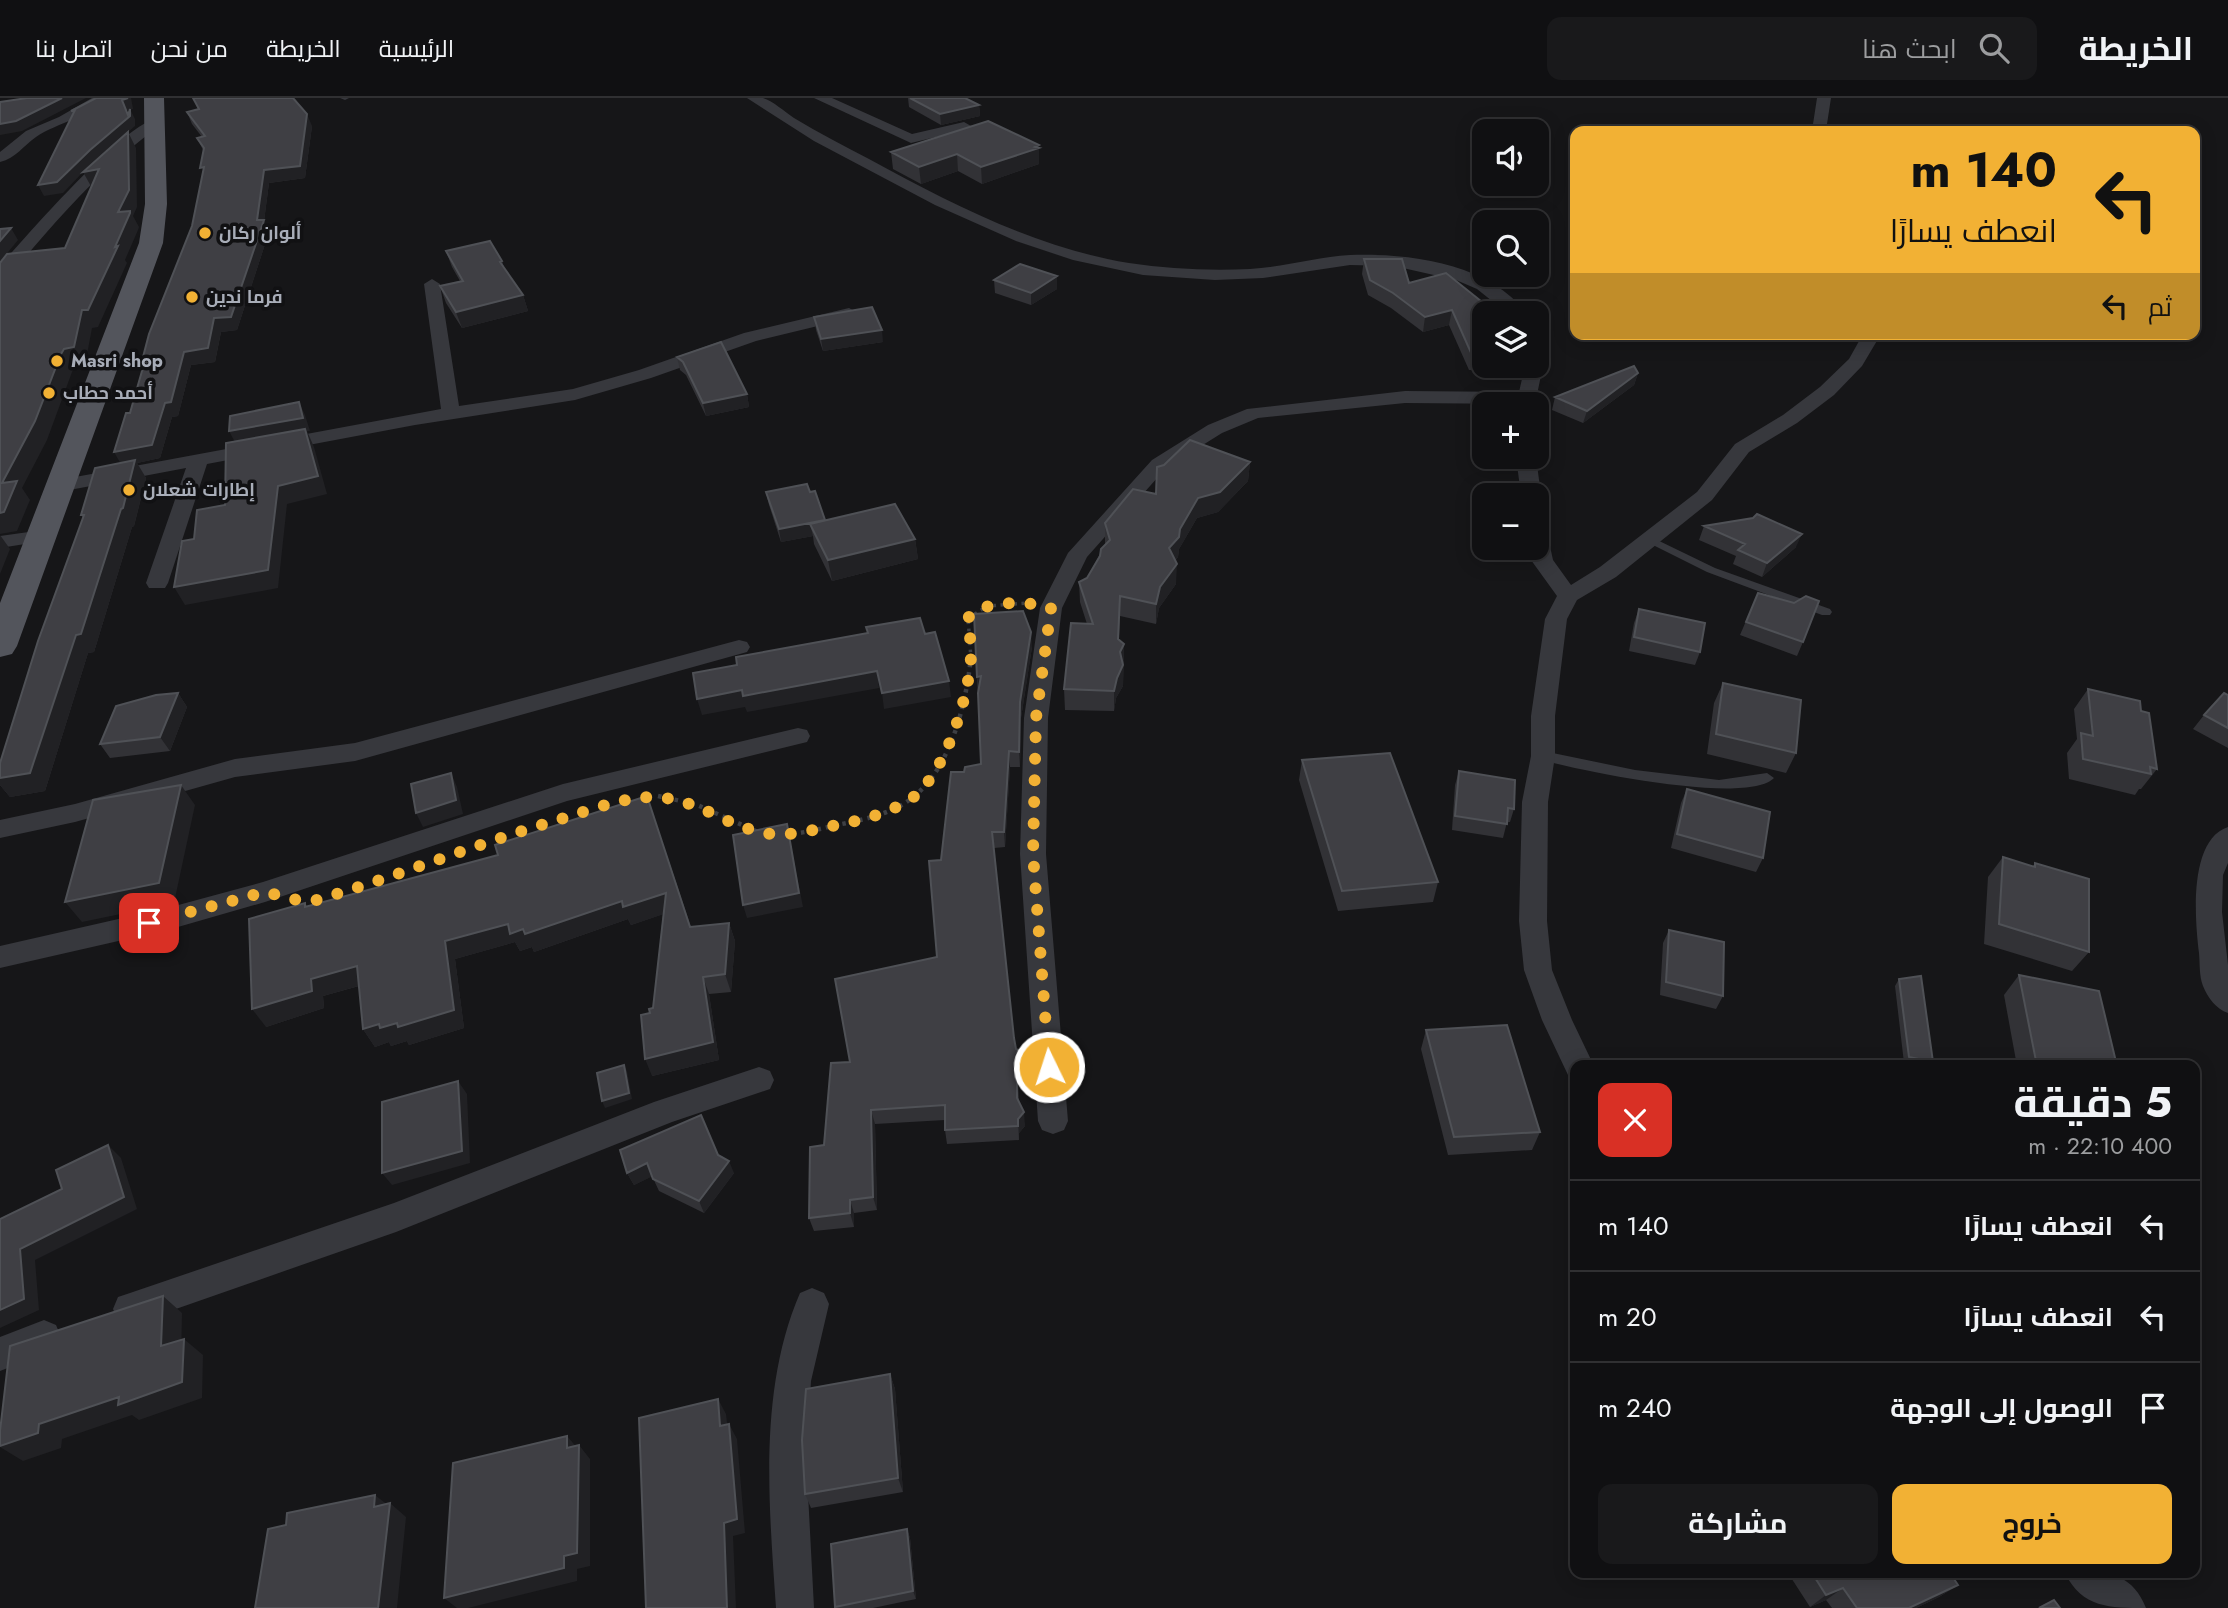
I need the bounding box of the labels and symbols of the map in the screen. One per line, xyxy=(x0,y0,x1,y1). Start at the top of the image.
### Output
place label: ألوان ركان xyxy=(219,220,301,246)
marker: ألوان ركان xyxy=(197,225,213,241)
place label: فرما ندين xyxy=(206,284,283,310)
marker: فرما ندين xyxy=(184,289,200,305)
place label: Masri shop xyxy=(71,348,163,374)
marker: Masri shop xyxy=(49,353,65,369)
place label: أحمد حطاب xyxy=(63,380,153,406)
marker: أحمد حطاب xyxy=(41,385,57,401)
place label: إطارات شعلان xyxy=(143,477,255,503)
marker: إطارات شعلان xyxy=(121,482,137,498)
pin xyxy=(119,893,179,953)
position arrow xyxy=(1012,1030,1086,1104)

